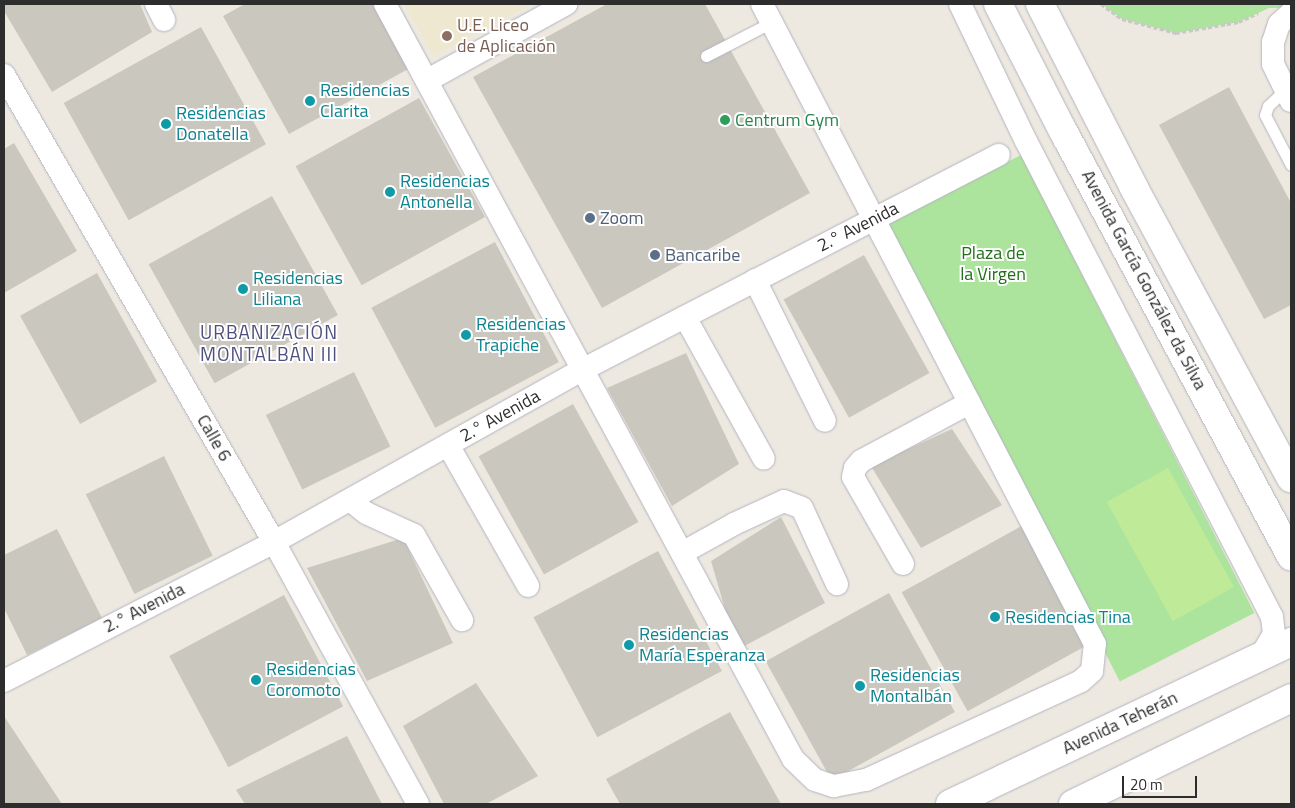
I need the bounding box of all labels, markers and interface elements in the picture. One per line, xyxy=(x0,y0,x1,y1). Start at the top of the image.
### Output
place label: U.E. Liceo de Aplicación xyxy=(457,15,556,58)
marker: U.E. Liceo de Aplicación xyxy=(441,30,453,42)
place label: Residencias Clarita xyxy=(320,80,410,122)
marker: Residencias Clarita xyxy=(304,95,316,107)
place label: Residencias Donatella xyxy=(176,103,266,146)
place label: Centrum Gym xyxy=(735,109,839,131)
marker: Centrum Gym xyxy=(719,114,731,126)
marker: Residencias Donatella xyxy=(160,118,172,130)
street label: Avenida García González da Silva xyxy=(1077,166,1211,394)
place label: Residencias Antonella xyxy=(400,171,490,213)
marker: Residencias Antonella xyxy=(384,186,396,198)
street label: 2.° Avenida xyxy=(814,197,902,257)
place label: Zoom xyxy=(600,207,644,229)
marker: Zoom xyxy=(584,212,596,224)
park label: Plaza de la Virgen xyxy=(960,243,1026,286)
place label: Bancaribe xyxy=(665,244,740,266)
marker: Bancaribe xyxy=(649,249,661,261)
place label: Residencias Liliana xyxy=(253,268,343,310)
marker: Residencias Liliana xyxy=(237,283,249,295)
place label: Residencias Trapiche xyxy=(476,314,566,356)
district label: URBANIZACIÓN MONTALBÁN III xyxy=(198,321,340,365)
marker: Residencias Trapiche xyxy=(460,329,472,341)
street label: 2.° Avenida xyxy=(456,385,544,447)
street label: Calle 6 xyxy=(192,411,236,465)
street label: 2.° Avenida xyxy=(100,578,188,638)
place label: Residencias Tina xyxy=(1005,606,1131,628)
marker: Residencias Tina xyxy=(989,611,1001,623)
place label: Residencias María Esperanza xyxy=(639,624,765,666)
marker: Residencias María Esperanza xyxy=(623,639,635,651)
place label: Residencias Coromoto xyxy=(266,659,356,702)
place label: Residencias Montalbán xyxy=(870,665,960,708)
marker: Residencias Coromoto xyxy=(250,674,262,686)
marker: Residencias Montalbán xyxy=(854,680,866,692)
street label: Avenida Teherán xyxy=(1059,687,1181,759)
scale bar xyxy=(1125,766,1200,798)
text: 20 m xyxy=(1130,773,1163,796)

